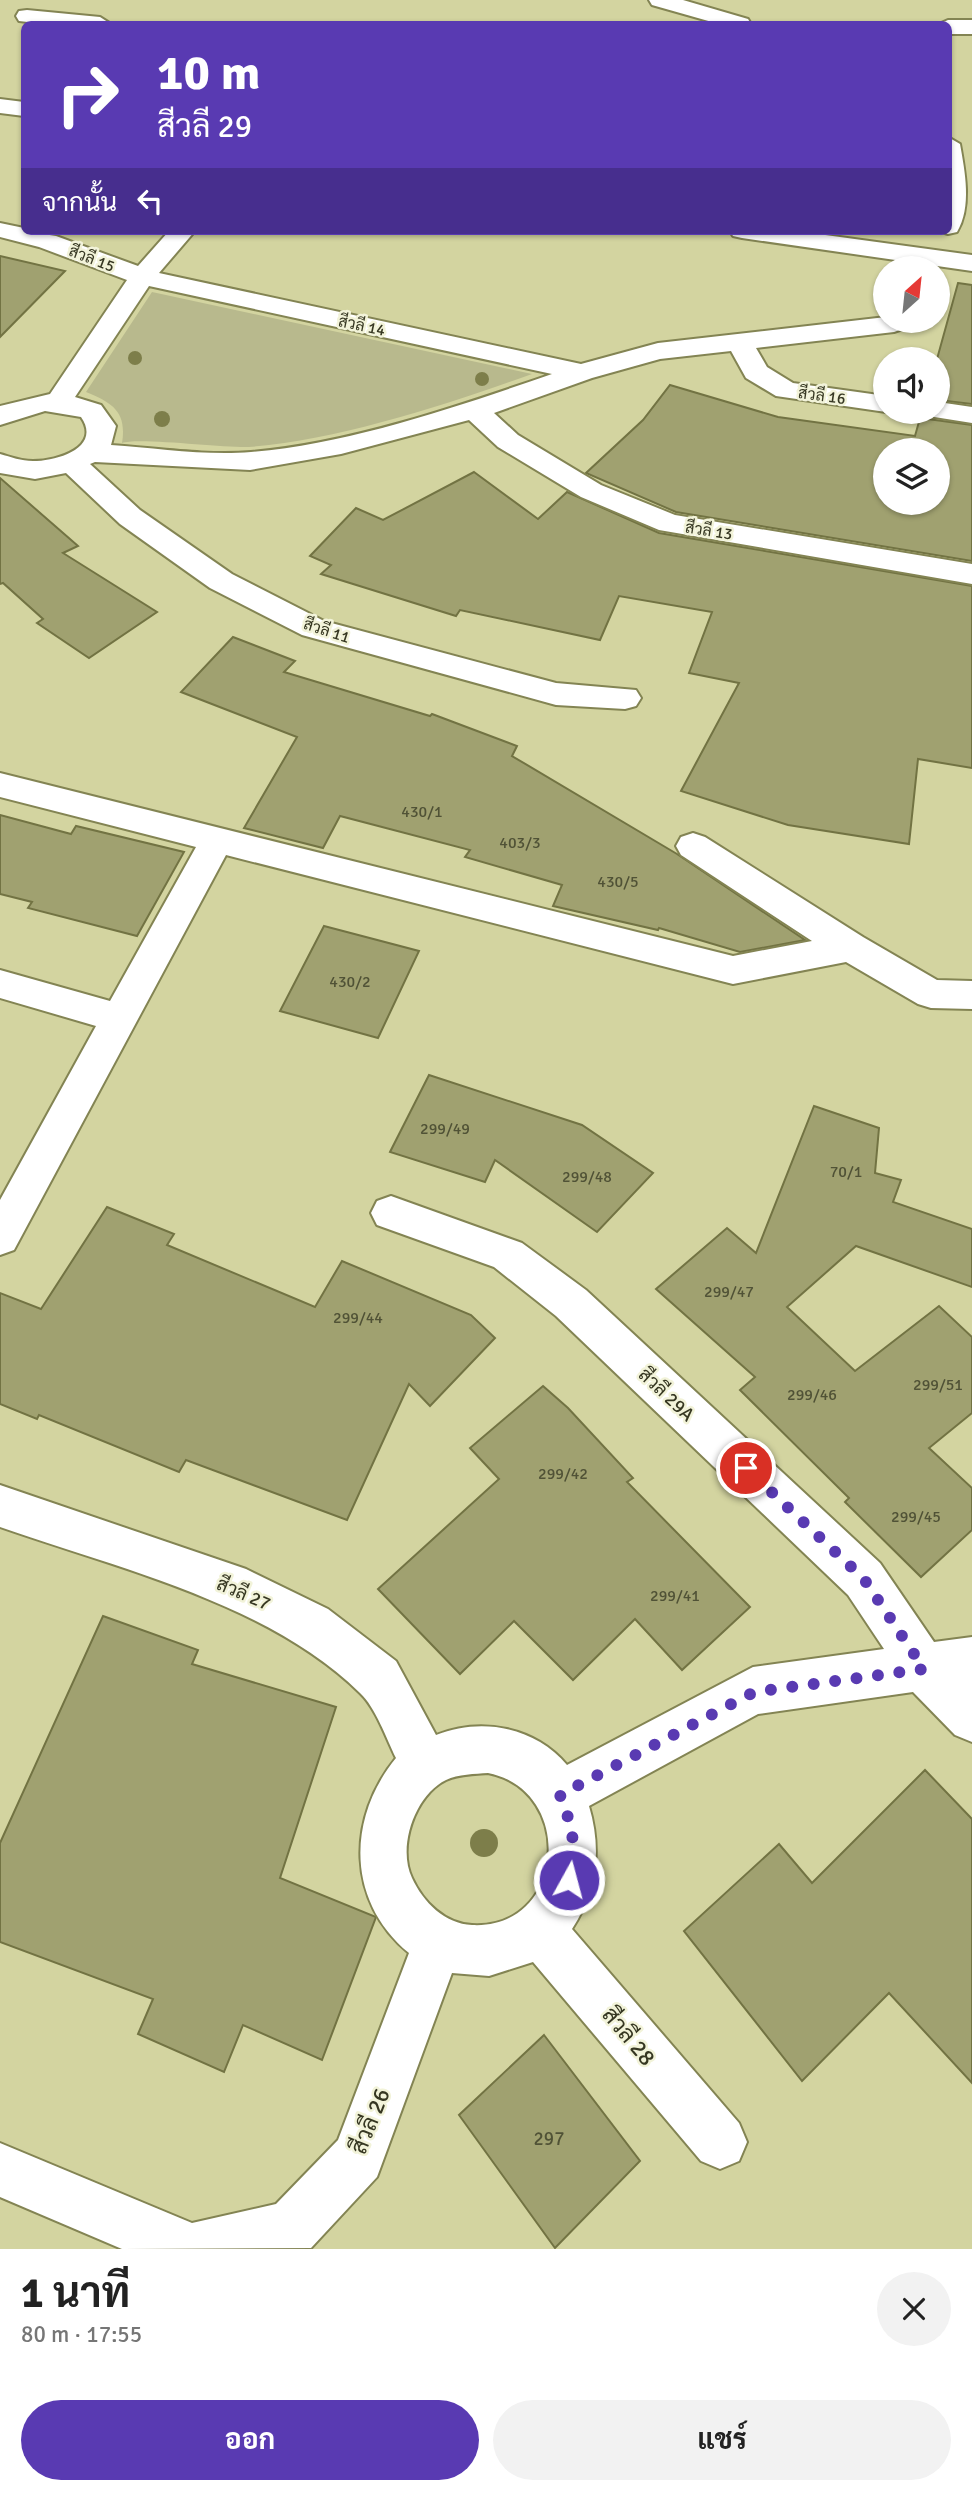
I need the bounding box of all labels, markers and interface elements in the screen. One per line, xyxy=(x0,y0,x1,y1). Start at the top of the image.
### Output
text: 10 m xyxy=(157,43,260,103)
icon: right xyxy=(42,49,133,140)
text: สีวลี 29 xyxy=(157,107,252,146)
icon: left xyxy=(131,182,169,220)
text: จากนั้น xyxy=(42,187,117,219)
street label: สีวลี 15 xyxy=(66,239,118,277)
north arrow xyxy=(873,256,950,332)
map controls xyxy=(873,256,950,515)
street label: สีวลี 14 xyxy=(336,309,388,341)
button: sound xyxy=(873,347,950,424)
street label: สีวลี 16 xyxy=(797,381,847,409)
button: layers xyxy=(873,438,950,515)
street label: สีวลี 13 xyxy=(684,515,734,545)
street label: สีวลี 11 xyxy=(301,612,353,648)
house number: 430/1 xyxy=(401,802,443,822)
house number: 403/3 xyxy=(499,833,541,853)
house number: 430/5 xyxy=(597,872,639,892)
house number: 430/2 xyxy=(329,972,371,992)
house number: 299/49 xyxy=(420,1119,470,1139)
house number: 70/1 xyxy=(830,1162,862,1182)
house number: 299/48 xyxy=(562,1167,612,1187)
house number: 299/47 xyxy=(704,1282,754,1302)
house number: 299/44 xyxy=(333,1308,383,1328)
street label: สีวลี 29A xyxy=(633,1362,700,1427)
house number: 299/51 xyxy=(913,1375,963,1395)
house number: 299/46 xyxy=(787,1385,837,1405)
pin xyxy=(716,1438,776,1498)
icon: arrive xyxy=(727,1449,765,1487)
house number: 299/42 xyxy=(538,1464,588,1484)
house number: 299/45 xyxy=(891,1507,941,1527)
street label: สีวลี 27 xyxy=(213,1571,275,1616)
house number: 299/41 xyxy=(650,1586,700,1606)
position arrow xyxy=(532,1843,606,1917)
street label: สีวลี 28 xyxy=(596,2000,662,2072)
street label: สีวลี 26 xyxy=(343,2084,397,2158)
house number: 297 xyxy=(534,2127,564,2151)
text: 1 นาที xyxy=(21,2268,130,2319)
button: close xyxy=(877,2272,951,2346)
text: 80 m · 17:55 xyxy=(21,2320,142,2349)
button: ออก xyxy=(21,2400,479,2480)
button: แชร์ xyxy=(493,2400,951,2480)

